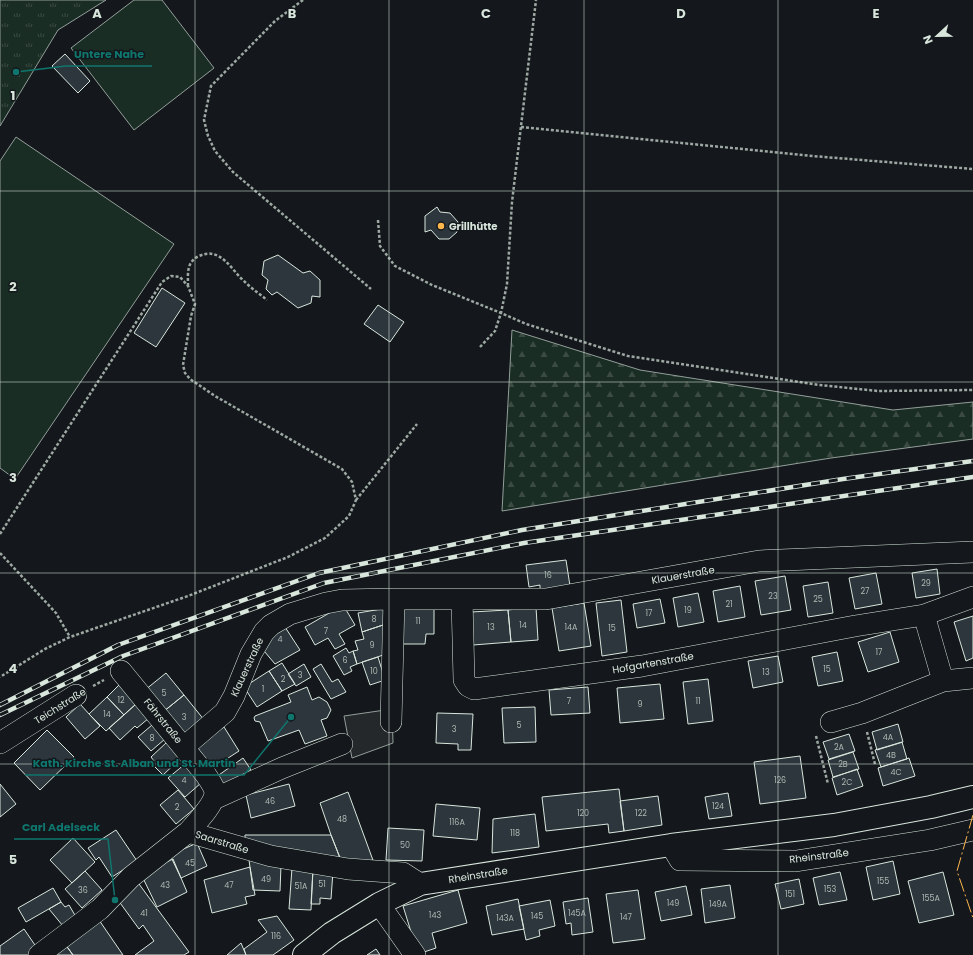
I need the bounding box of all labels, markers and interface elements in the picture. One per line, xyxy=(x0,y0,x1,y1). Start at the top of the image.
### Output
text: A xyxy=(92,4,102,23)
text: B xyxy=(288,4,297,23)
text: C xyxy=(481,4,491,23)
text: D xyxy=(676,4,686,23)
text: E xyxy=(872,4,880,23)
north arrow xyxy=(917,16,957,56)
text: N xyxy=(919,33,937,47)
callout: Untere Nahe xyxy=(66,43,152,66)
text: Untere Nahe xyxy=(74,46,144,62)
text: 1 xyxy=(11,86,15,105)
place label: Grillhütte xyxy=(449,219,498,234)
marker: Grillhütte xyxy=(436,221,446,231)
text: 2 xyxy=(9,277,17,296)
text: 3 xyxy=(9,468,17,487)
street label: Klauerstraße xyxy=(650,562,716,588)
house number: 16 xyxy=(544,570,552,581)
house number: 29 xyxy=(921,578,931,589)
house number: 27 xyxy=(861,586,870,597)
house number: 23 xyxy=(768,591,778,602)
house number: 25 xyxy=(813,594,823,605)
house number: 21 xyxy=(725,599,733,610)
house number: 19 xyxy=(684,605,692,616)
house number: 17 xyxy=(646,608,653,619)
house number: 8 xyxy=(371,614,377,625)
house number: 11 xyxy=(415,616,421,627)
house number: 14 xyxy=(519,620,527,631)
house number: 13 xyxy=(487,622,495,633)
house number: 14A xyxy=(565,622,578,633)
house number: 15 xyxy=(608,623,616,634)
house number: 7 xyxy=(324,626,329,637)
house number: 4 xyxy=(277,634,283,645)
street label: Klauerstraße xyxy=(227,635,267,699)
house number: 9 xyxy=(369,640,375,651)
house number: 17 xyxy=(876,647,883,658)
street label: Hofgartenstraße xyxy=(611,648,695,678)
house number: 6 xyxy=(342,655,348,666)
text: 4 xyxy=(9,659,18,678)
house number: 15 xyxy=(823,664,831,675)
house number: 10 xyxy=(370,666,378,677)
house number: 13 xyxy=(762,667,770,678)
house number: 3 xyxy=(298,670,303,681)
house number: 2 xyxy=(281,674,286,685)
street label: Teichstraße xyxy=(31,684,89,728)
house number: 1 xyxy=(262,684,264,695)
house number: 5 xyxy=(161,688,167,699)
house number: 12 xyxy=(117,695,125,706)
street label: Fährstraße xyxy=(140,695,186,747)
house number: 7 xyxy=(567,696,572,707)
house number: 11 xyxy=(695,696,701,707)
house number: 9 xyxy=(637,699,643,710)
house number: 14 xyxy=(103,709,111,720)
house number: 3 xyxy=(182,712,187,723)
house number: 5 xyxy=(516,720,522,731)
house number: 3 xyxy=(452,724,457,735)
house number: 4A xyxy=(883,732,894,743)
house number: 8 xyxy=(149,733,155,744)
house number: 2A xyxy=(834,742,845,753)
house number: 4B xyxy=(886,750,896,761)
callout: Kath. Kirche St. Alban und St. Martin xyxy=(25,752,244,775)
text: Kath. Kirche St. Alban und St. Martin xyxy=(33,755,235,771)
house number: 2B xyxy=(838,759,848,770)
house number: 4C xyxy=(890,767,902,778)
house number: 4 xyxy=(181,775,187,786)
house number: 126 xyxy=(774,775,786,786)
house number: 2C xyxy=(842,777,852,788)
house number: 46 xyxy=(265,796,275,807)
house number: 124 xyxy=(712,801,724,812)
house number: 2 xyxy=(175,802,180,813)
house number: 120 xyxy=(577,808,589,819)
house number: 122 xyxy=(635,808,647,819)
house number: 48 xyxy=(337,814,347,825)
callout: Carl Adelseck xyxy=(14,816,108,839)
house number: 116A xyxy=(449,817,465,828)
text: Carl Adelseck xyxy=(22,819,100,835)
street label: Saarstraße xyxy=(193,827,251,857)
house number: 118 xyxy=(510,828,520,839)
house number: 50 xyxy=(400,840,410,851)
street label: Rheinstraße xyxy=(788,845,850,867)
text: 5 xyxy=(9,850,17,869)
house number: 45 xyxy=(185,858,195,869)
street label: Rheinstraße xyxy=(447,863,509,887)
house number: 49 xyxy=(261,874,271,885)
house number: 155 xyxy=(877,876,889,887)
house number: 51 xyxy=(318,879,326,890)
house number: 43 xyxy=(160,880,170,891)
house number: 47 xyxy=(224,880,234,891)
house number: 51A xyxy=(295,881,308,892)
house number: 153 xyxy=(824,884,836,895)
house number: 36 xyxy=(78,885,88,896)
house number: 151 xyxy=(785,889,795,900)
house number: 155A xyxy=(922,893,941,904)
house number: 149 xyxy=(667,898,679,909)
house number: 149A xyxy=(709,899,728,910)
house number: 41 xyxy=(140,908,148,919)
house number: 145A xyxy=(568,908,587,919)
house number: 143 xyxy=(429,910,441,921)
house number: 145 xyxy=(531,911,543,922)
house number: 147 xyxy=(620,912,633,923)
house number: 143A xyxy=(496,913,514,924)
house number: 116 xyxy=(271,931,281,942)

